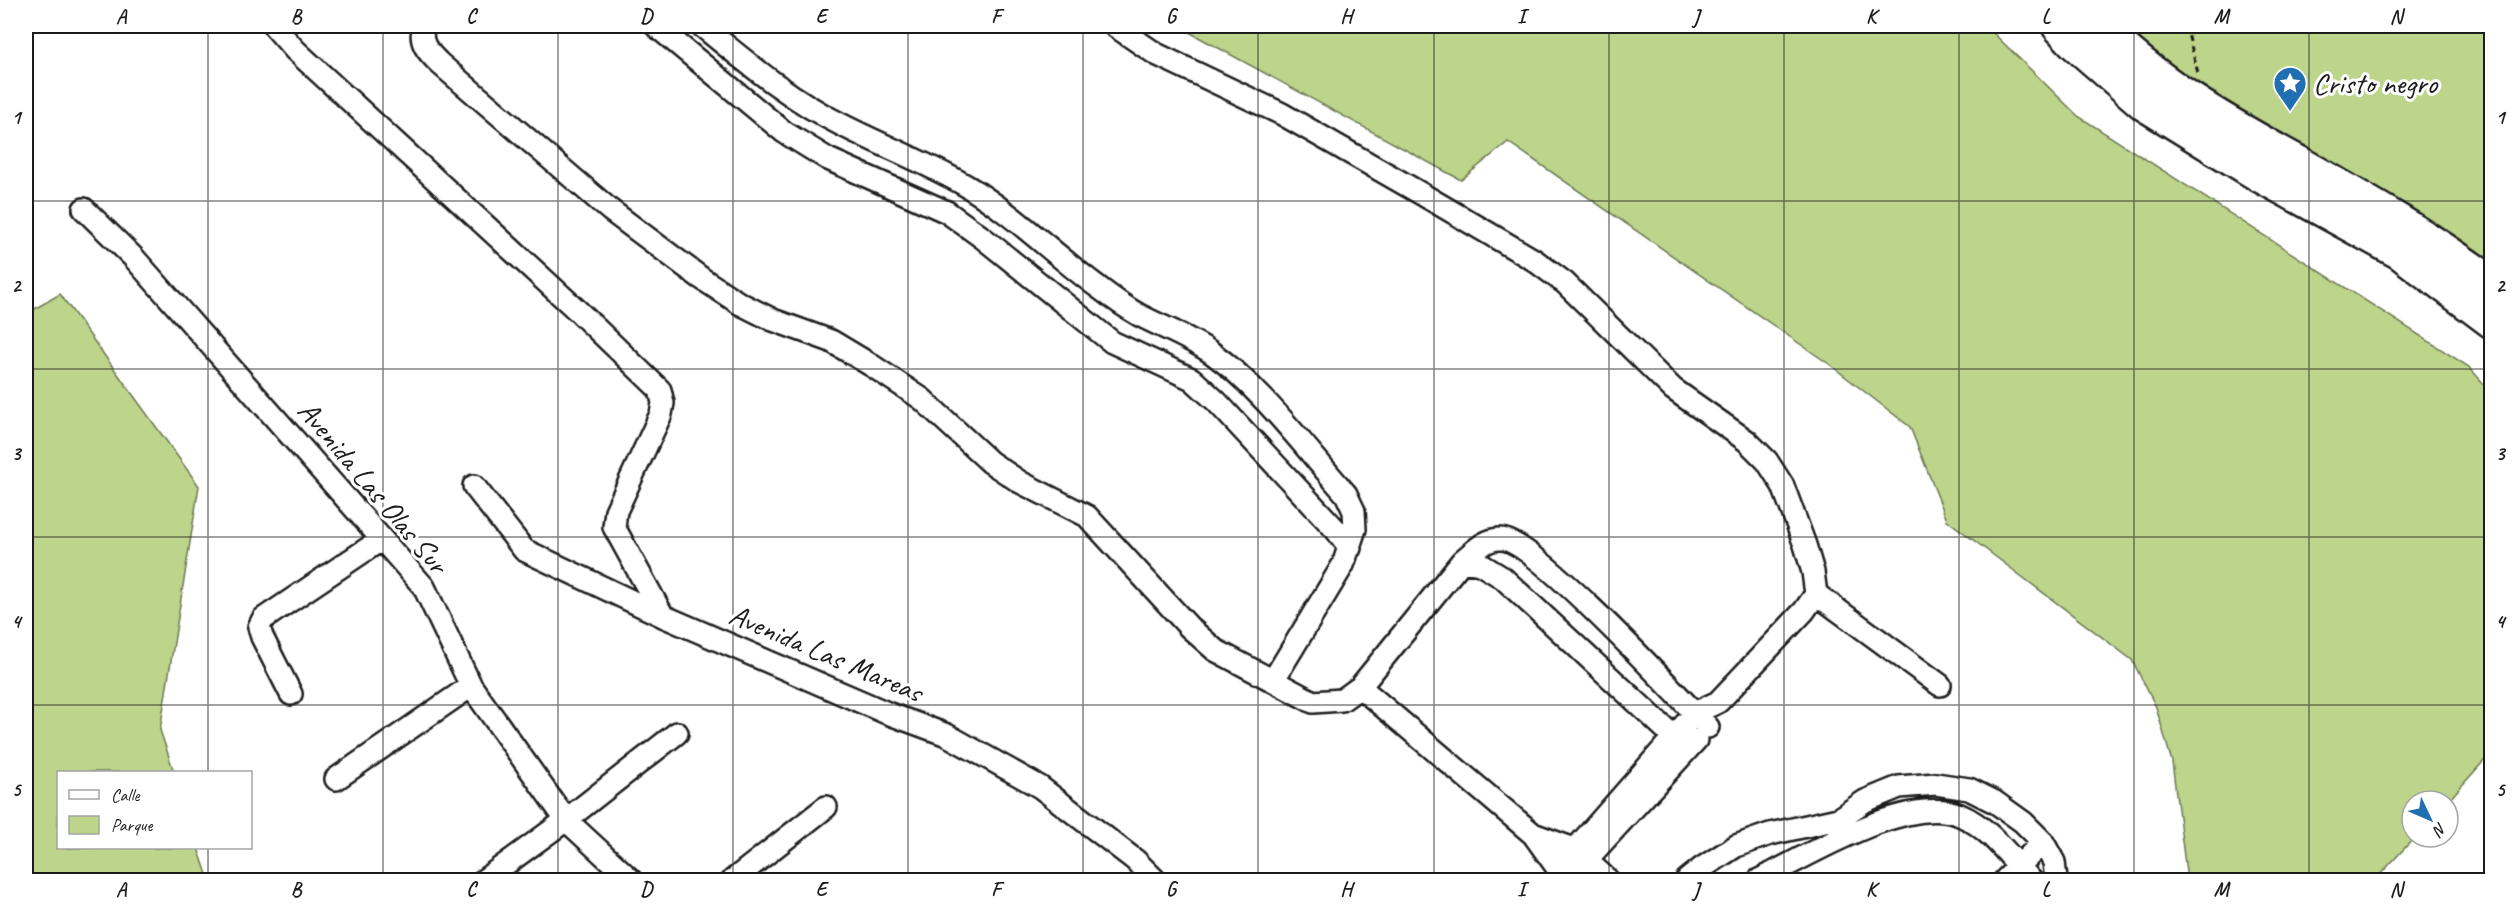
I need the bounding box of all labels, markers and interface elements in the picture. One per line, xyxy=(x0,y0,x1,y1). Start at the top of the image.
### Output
text: A xyxy=(116,4,128,29)
text: B xyxy=(291,4,303,29)
text: C xyxy=(466,4,478,29)
text: D xyxy=(640,4,654,29)
text: E xyxy=(816,4,830,29)
text: F xyxy=(991,4,1005,29)
text: G xyxy=(1166,4,1179,29)
text: H xyxy=(1340,4,1355,29)
text: I xyxy=(1517,4,1530,29)
text: J xyxy=(1691,4,1703,29)
text: K xyxy=(1866,4,1880,29)
text: L xyxy=(2042,4,2052,29)
text: M xyxy=(2214,4,2231,29)
text: N xyxy=(2390,4,2406,29)
place label: Cristo negro xyxy=(2313,64,2438,102)
place icon: Cristo negro xyxy=(2272,65,2308,112)
text: 1 xyxy=(12,105,23,130)
text: 1 xyxy=(2496,105,2507,130)
text: 2 xyxy=(12,273,23,298)
text: 2 xyxy=(2496,273,2507,298)
street label: Avenida Las Olas Sur xyxy=(290,393,459,584)
text: 3 xyxy=(12,441,23,466)
text: 3 xyxy=(2496,441,2507,466)
street label: Avenida Las Mareas xyxy=(724,595,931,712)
text: 4 xyxy=(12,609,24,634)
text: 4 xyxy=(2496,609,2508,634)
legend xyxy=(57,771,252,849)
text: 5 xyxy=(12,777,23,802)
text: 5 xyxy=(2496,777,2507,802)
text: Calle xyxy=(111,784,140,806)
north arrow xyxy=(2400,789,2460,849)
text: Parque xyxy=(111,814,153,836)
text: N xyxy=(2427,818,2451,841)
text: A xyxy=(116,877,128,902)
text: B xyxy=(291,877,303,902)
text: C xyxy=(466,877,478,902)
text: D xyxy=(640,877,654,902)
text: E xyxy=(816,877,830,902)
text: F xyxy=(991,877,1005,902)
text: G xyxy=(1166,877,1179,902)
text: H xyxy=(1340,877,1355,902)
text: I xyxy=(1517,877,1530,902)
text: J xyxy=(1691,877,1703,902)
text: K xyxy=(1866,877,1880,902)
text: L xyxy=(2042,877,2052,902)
text: M xyxy=(2214,877,2231,902)
text: N xyxy=(2390,877,2406,902)

